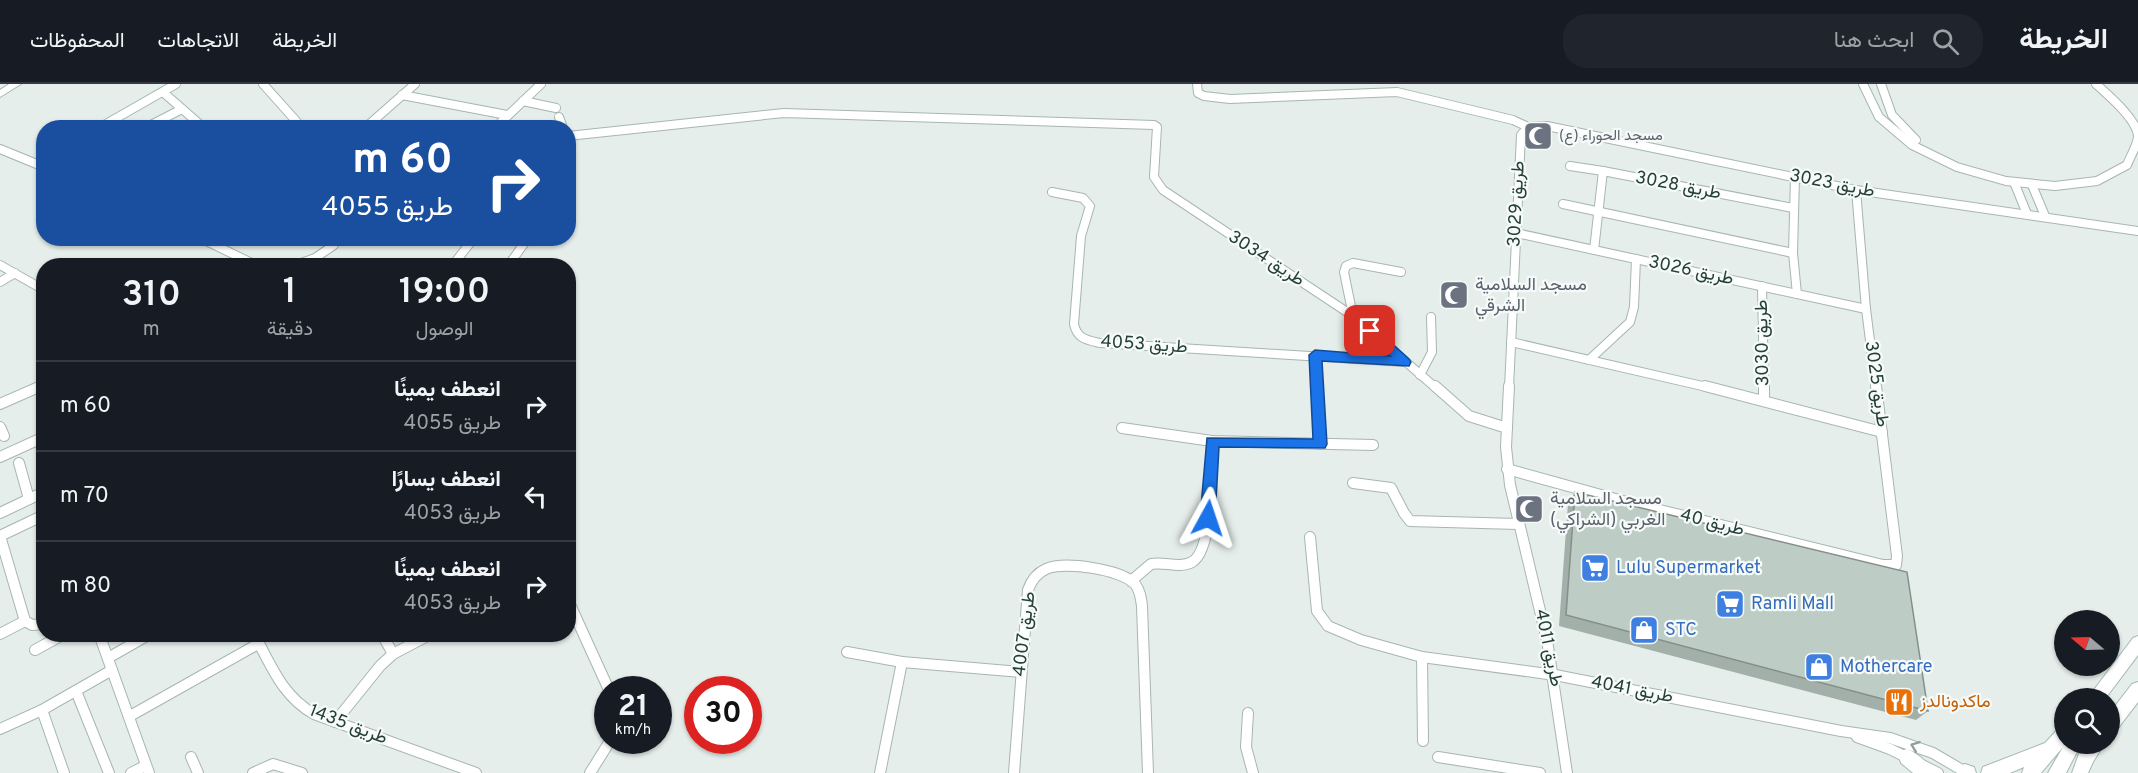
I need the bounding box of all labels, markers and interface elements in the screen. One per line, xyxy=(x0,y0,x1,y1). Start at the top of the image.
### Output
search box xyxy=(1563,14,1983,68)
text: الخريطة xyxy=(2019,23,2108,59)
icon: search xyxy=(1929,25,1962,58)
text: المحفوظات xyxy=(30,28,125,55)
text: الاتجاهات xyxy=(158,28,239,55)
text: الخريطة xyxy=(272,28,337,55)
text: ابحث هنا xyxy=(1834,28,1914,55)
mosque icon: مسجد الحوراء (ع) xyxy=(1522,120,1554,152)
place label: مسجد الحوراء (ع) xyxy=(1559,127,1663,146)
text: 60 m xyxy=(352,135,453,188)
icon: right xyxy=(474,144,552,222)
street label: طريق 3029 xyxy=(1503,160,1531,248)
street label: طريق 3023 xyxy=(1787,164,1877,204)
street label: طريق 3028 xyxy=(1633,166,1723,206)
text: طريق 4055 xyxy=(322,191,453,225)
street label: طريق 3034 xyxy=(1223,226,1309,292)
street label: طريق 3026 xyxy=(1646,251,1736,291)
text: 1 xyxy=(283,270,297,316)
text: 19:00 xyxy=(399,270,490,316)
text: 310 xyxy=(122,273,181,319)
place label: مسجد السلامية الشرقي xyxy=(1475,274,1587,320)
mosque icon: مسجد السلامية الشرقي xyxy=(1438,279,1470,311)
street label: طريق 3030 xyxy=(1751,299,1775,387)
pin xyxy=(1344,305,1395,356)
icon: arrive xyxy=(1353,314,1386,347)
text: m xyxy=(143,317,160,343)
text: دقيقة xyxy=(267,317,313,343)
text: الوصول xyxy=(416,317,473,343)
street label: طريق 4053 xyxy=(1100,330,1188,360)
street label: طريق 3025 xyxy=(1859,339,1893,429)
text: انعطف يمينًا xyxy=(394,377,501,404)
icon: right xyxy=(519,390,552,423)
text: 60 m xyxy=(60,393,111,420)
text: طريق 4055 xyxy=(404,411,501,437)
text: انعطف يسارًا xyxy=(391,467,501,494)
icon: left xyxy=(519,480,552,513)
text: 70 m xyxy=(60,483,109,510)
position arrow xyxy=(1176,486,1240,550)
place label: مسجد السلامية الغربي (الشراكي) xyxy=(1550,488,1666,534)
mosque icon: مسجد السلامية الغربي (الشراكي) xyxy=(1513,493,1545,525)
text: طريق 4053 xyxy=(404,501,501,527)
street label: طريق 40 xyxy=(1678,504,1746,542)
supermarket icon: Lulu Supermarket xyxy=(1579,552,1611,584)
text: انعطف يمينًا xyxy=(394,557,501,584)
place label: Lulu Supermarket xyxy=(1616,557,1761,580)
icon: right xyxy=(519,570,552,603)
text: 80 m xyxy=(60,573,111,600)
supermarket icon: Ramli Mall xyxy=(1714,588,1746,620)
street label: طريق 4007 xyxy=(1008,590,1042,678)
text: طريق 4053 xyxy=(404,591,501,617)
place label: Ramli Mall xyxy=(1751,593,1834,616)
street label: طريق 4011 xyxy=(1529,607,1567,689)
north arrow xyxy=(2054,610,2120,676)
map controls xyxy=(2054,610,2120,754)
shop icon: STC xyxy=(1628,614,1660,646)
place label: STC xyxy=(1665,619,1697,642)
shop icon: Mothercare xyxy=(1803,651,1835,683)
place label: Mothercare xyxy=(1840,656,1932,679)
street label: طريق 4041 xyxy=(1589,671,1675,709)
speed limit sign: 30 xyxy=(684,676,762,754)
restaurant icon: ماكدونالدز xyxy=(1883,686,1915,718)
button: search xyxy=(2054,688,2120,754)
text: 21 xyxy=(618,689,648,726)
place label: ماكدونالدز xyxy=(1919,691,1991,714)
street label: طريق 1435 xyxy=(306,700,390,750)
text: km/h xyxy=(615,721,651,740)
one-way arrow xyxy=(1910,741,1921,753)

